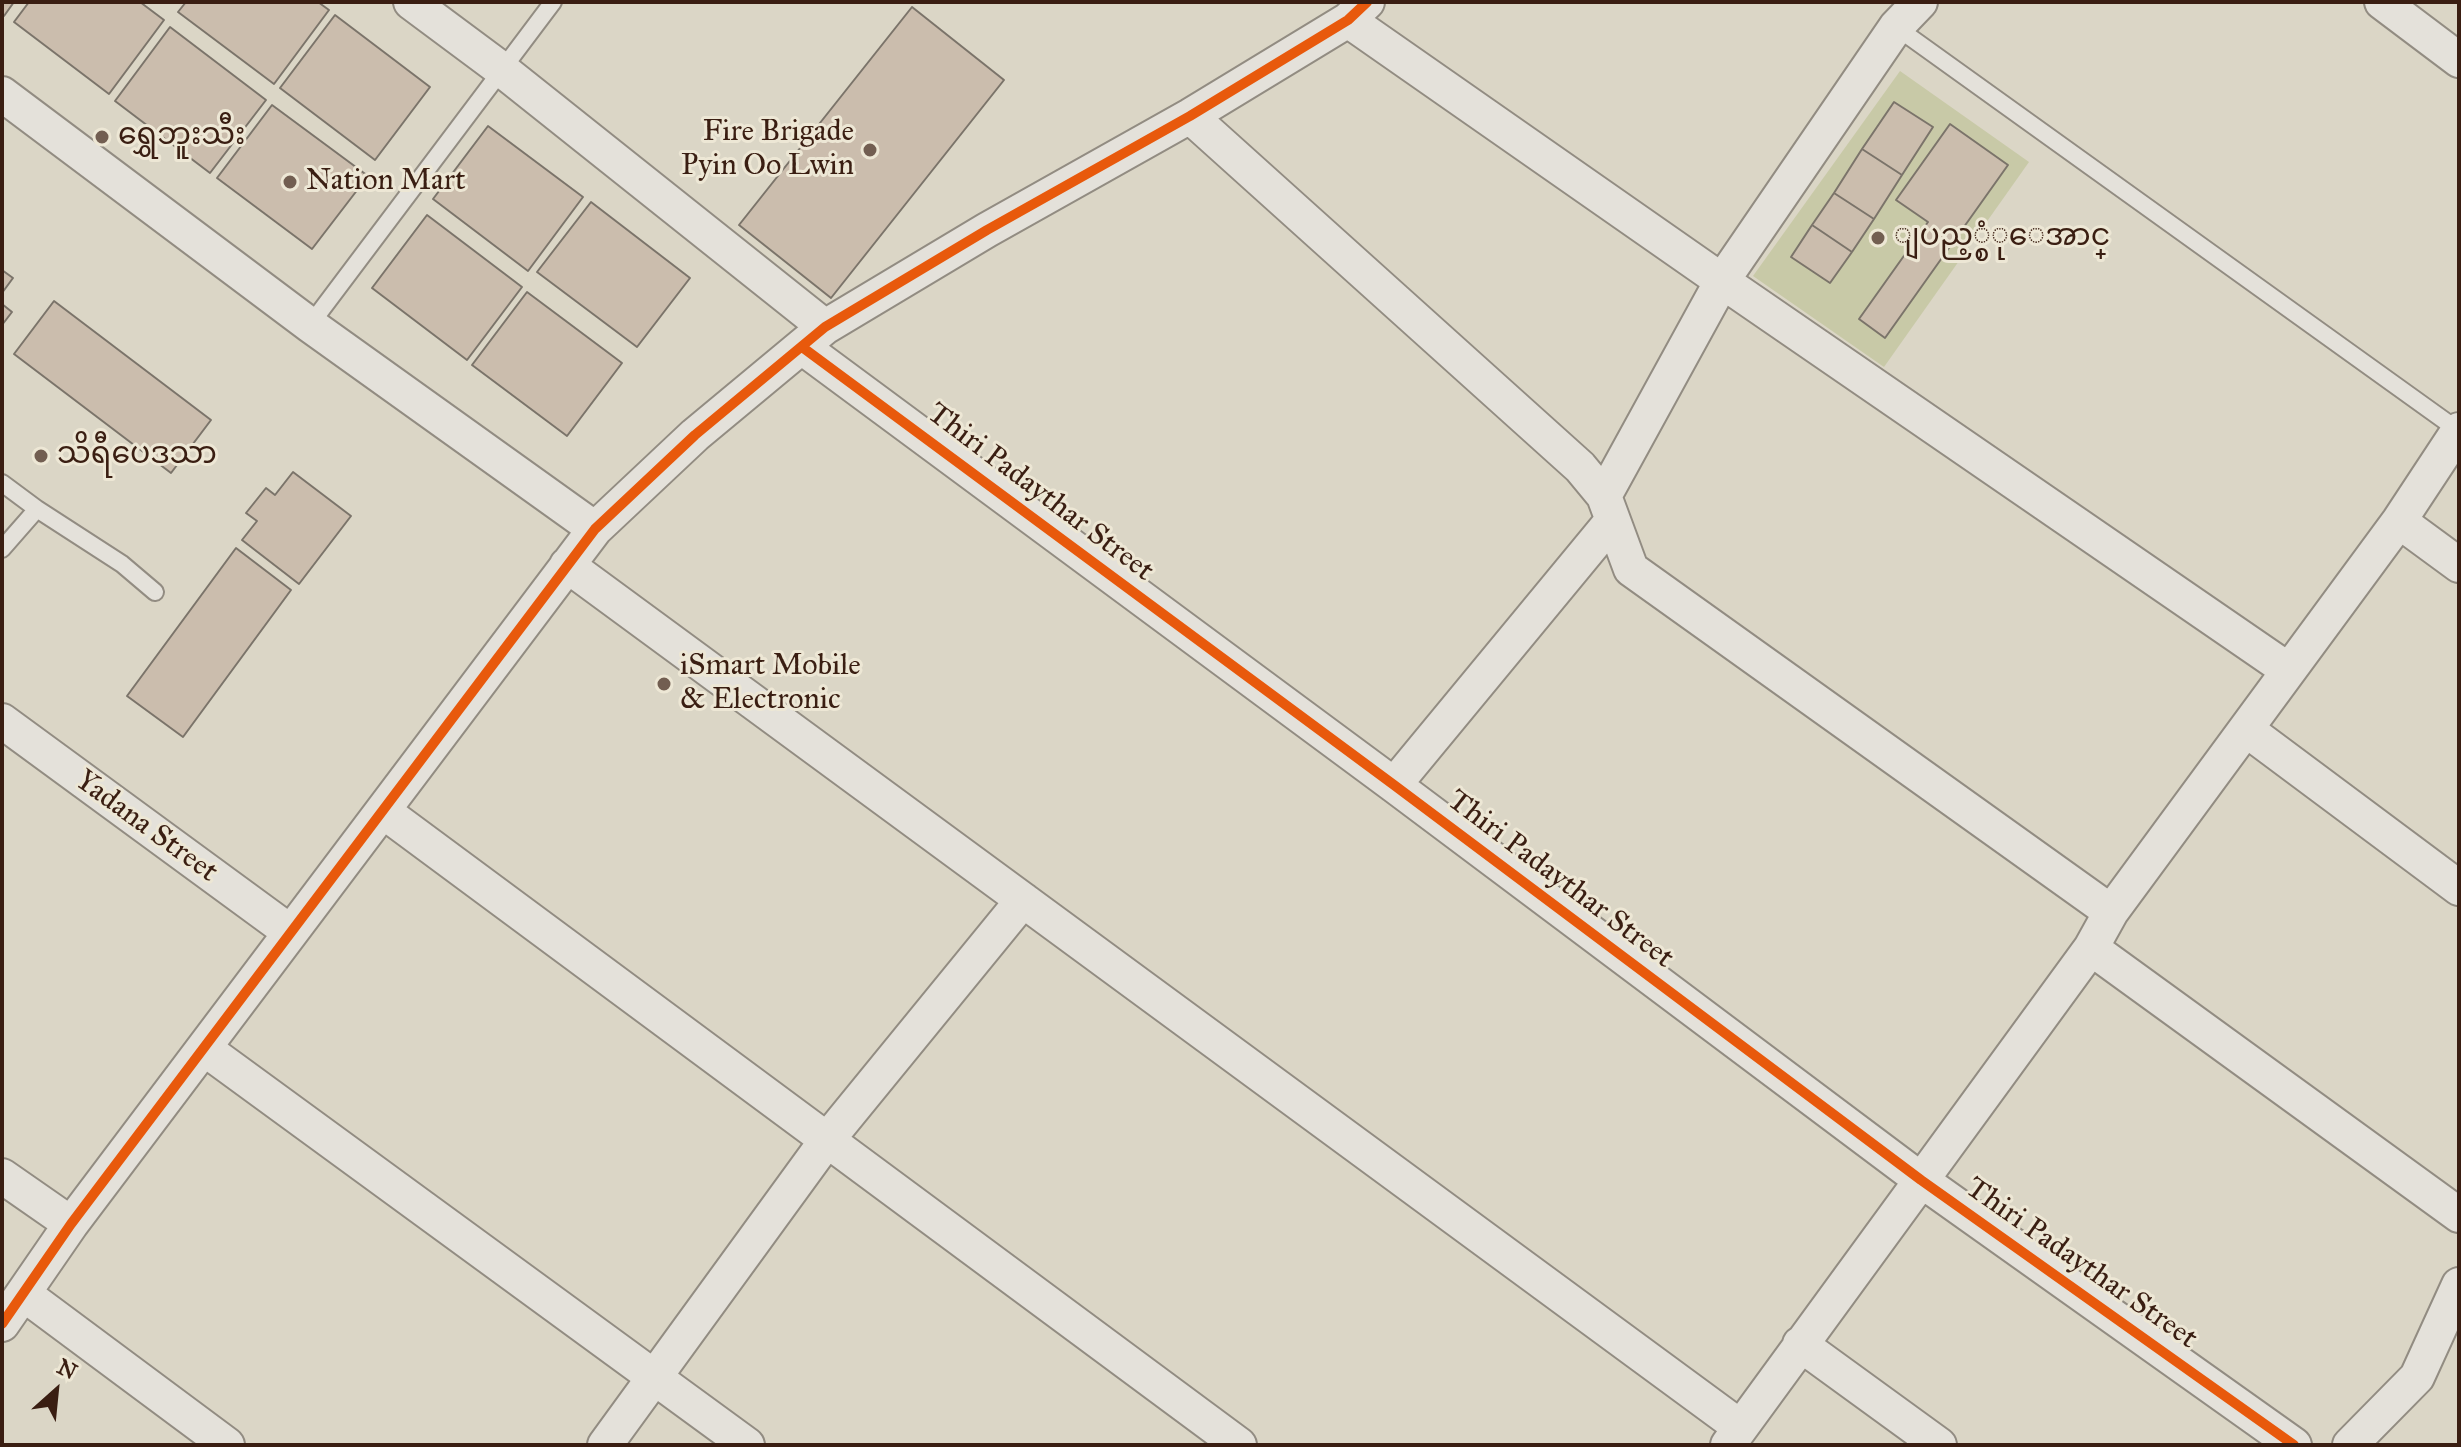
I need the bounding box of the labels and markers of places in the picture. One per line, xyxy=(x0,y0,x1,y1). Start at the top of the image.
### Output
place label: Fire Brigade Pyin Oo Lwin xyxy=(681,115,854,186)
place label: ရွှေဘူးသီး xyxy=(118,119,245,155)
marker: ရွှေဘူးသီး xyxy=(93,128,111,146)
marker: Fire Brigade Pyin Oo Lwin xyxy=(861,141,879,159)
place label: Nation Mart xyxy=(306,164,466,200)
marker: Nation Mart xyxy=(281,173,299,191)
place label: ျပည့္စံုေအာင္ xyxy=(1894,220,2110,256)
marker: ျပည့္စံုေအာင္ xyxy=(1869,229,1887,247)
place label: သိရီပေဒသာ xyxy=(57,438,217,474)
marker: သိရီပေဒသာ xyxy=(32,447,50,465)
place label: iSmart Mobile & Electronic xyxy=(680,649,861,720)
marker: iSmart Mobile & Electronic xyxy=(655,675,673,693)

